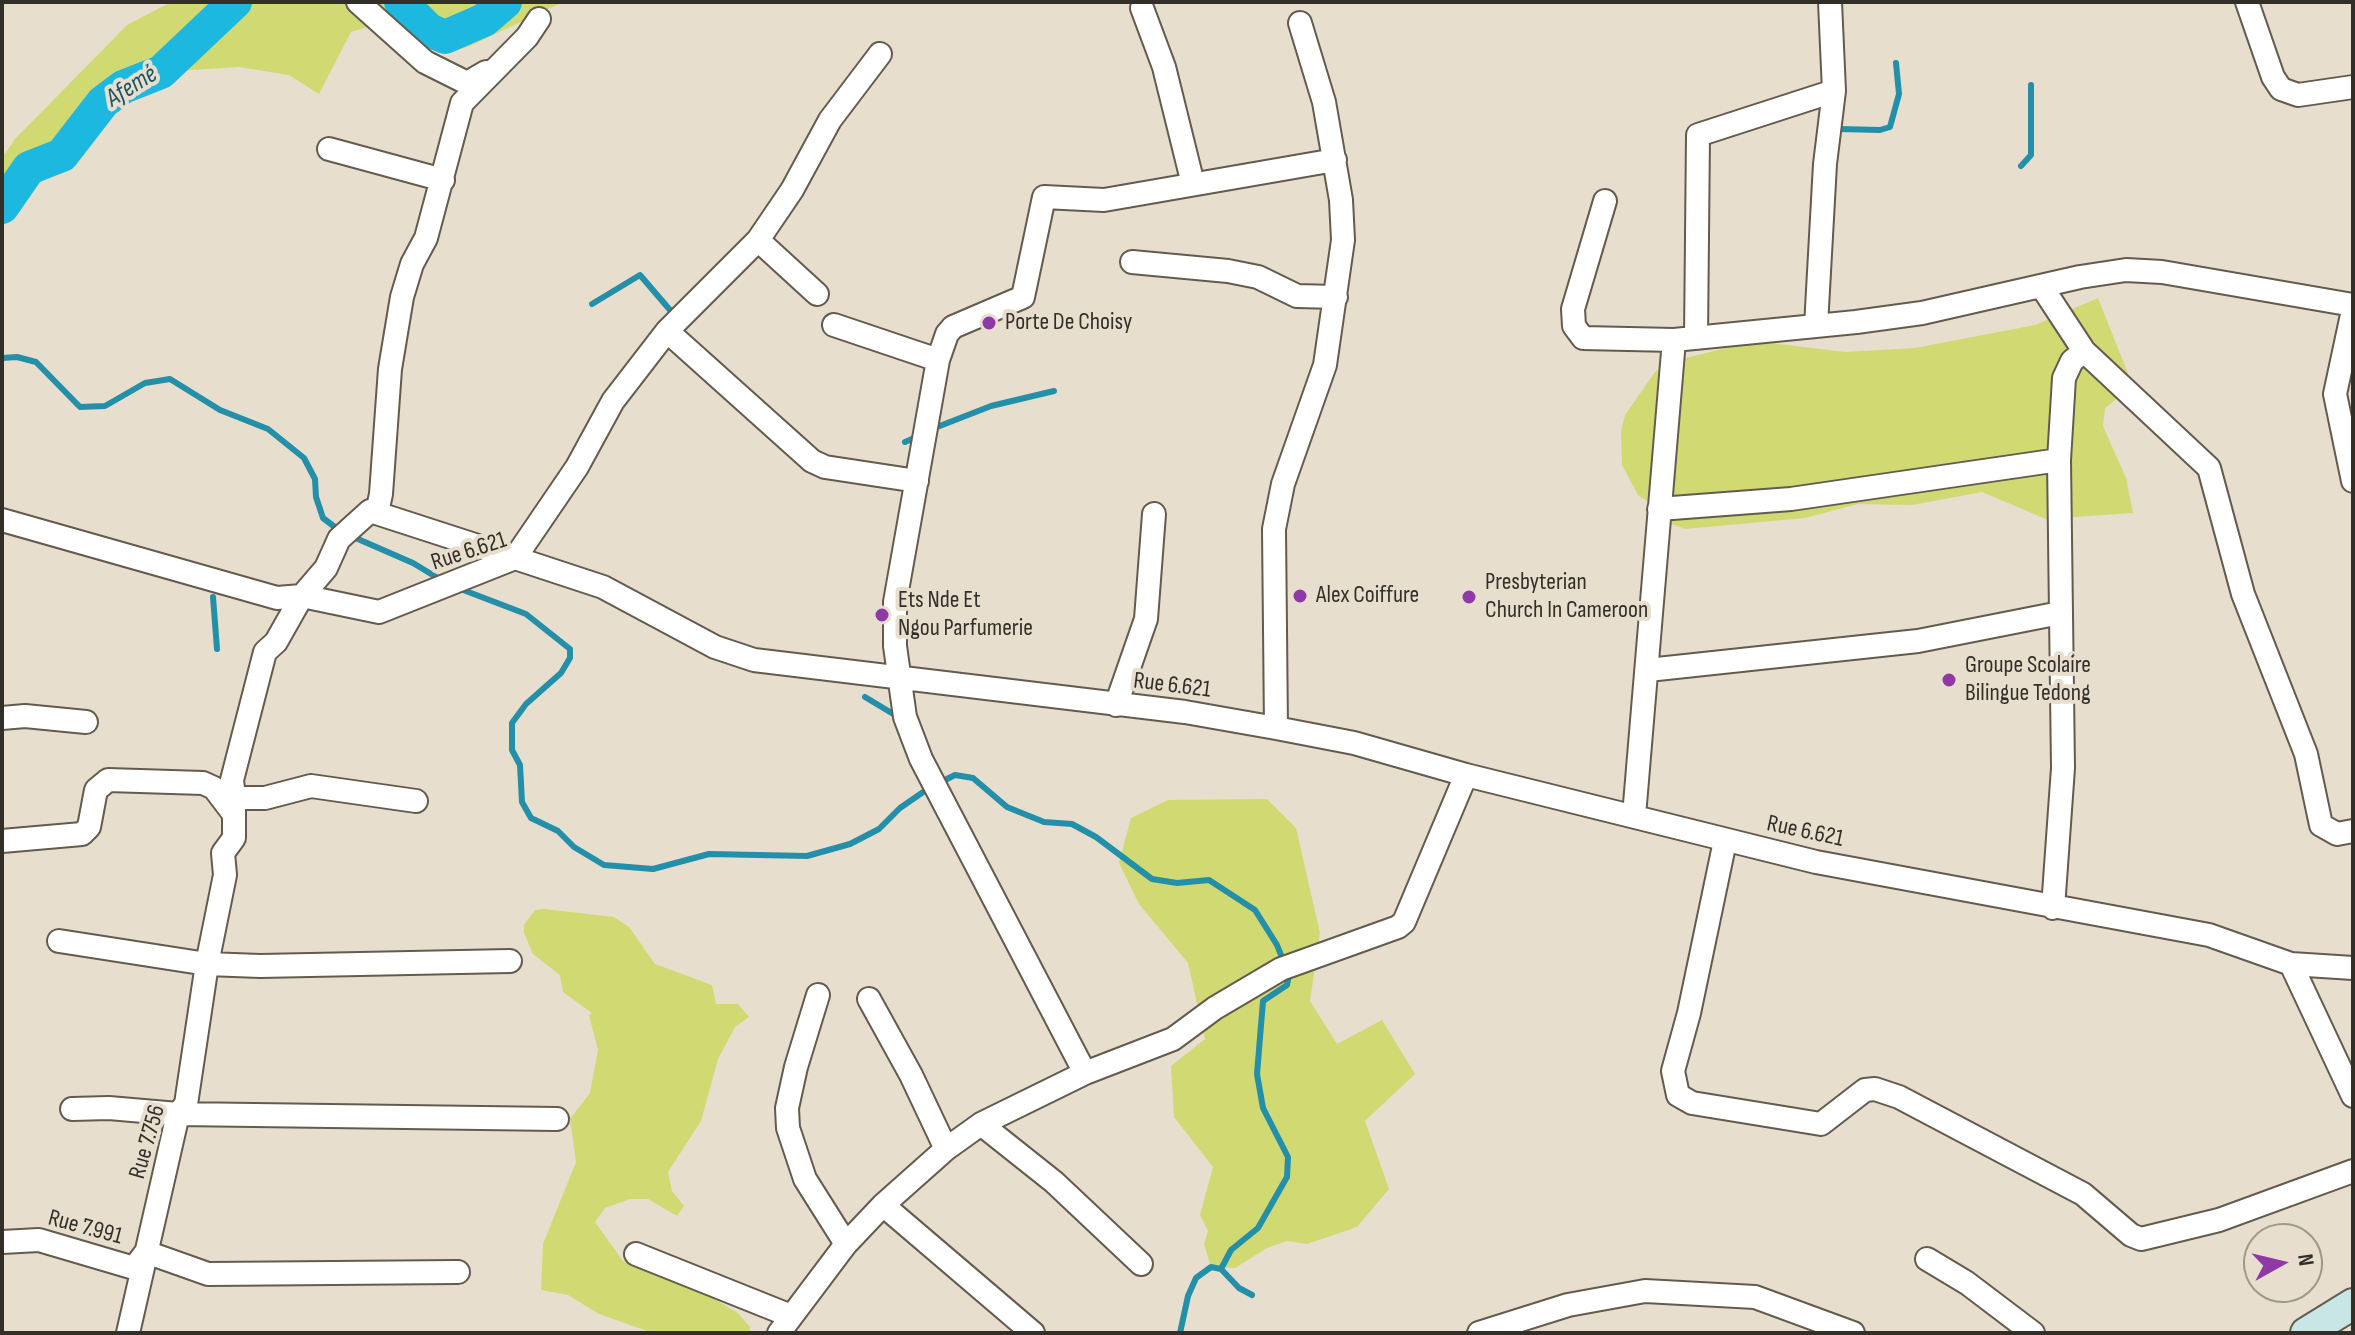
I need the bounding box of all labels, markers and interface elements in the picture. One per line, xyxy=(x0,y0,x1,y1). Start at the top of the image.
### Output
water label: Afemé xyxy=(101,59,163,115)
place label: Porte De Choisy xyxy=(1005,309,1132,337)
marker: Porte De Choisy xyxy=(980,314,998,332)
street label: Rue 6.621 xyxy=(428,526,510,578)
place label: Presbyterian Church In Cameroon xyxy=(1485,569,1648,625)
place label: Alex Coiffure xyxy=(1316,582,1419,610)
place label: Ets Nde Et Ngou Parfumerie xyxy=(898,587,1033,643)
marker: Alex Coiffure xyxy=(1291,587,1309,605)
marker: Presbyterian Church In Cameroon xyxy=(1460,588,1478,606)
marker: Ets Nde Et Ngou Parfumerie xyxy=(873,606,891,624)
place label: Groupe Scolaire Bilingue Tedong xyxy=(1965,652,2091,708)
street label: Rue 6.621 xyxy=(1132,667,1212,705)
marker: Groupe Scolaire Bilingue Tedong xyxy=(1940,671,1958,689)
street label: Rue 6.621 xyxy=(1764,810,1846,854)
street label: Rue 7.756 xyxy=(124,1102,172,1182)
street label: Rue 7.991 xyxy=(45,1204,125,1252)
north arrow xyxy=(2243,1223,2323,1303)
text: N xyxy=(2291,1252,2319,1268)

